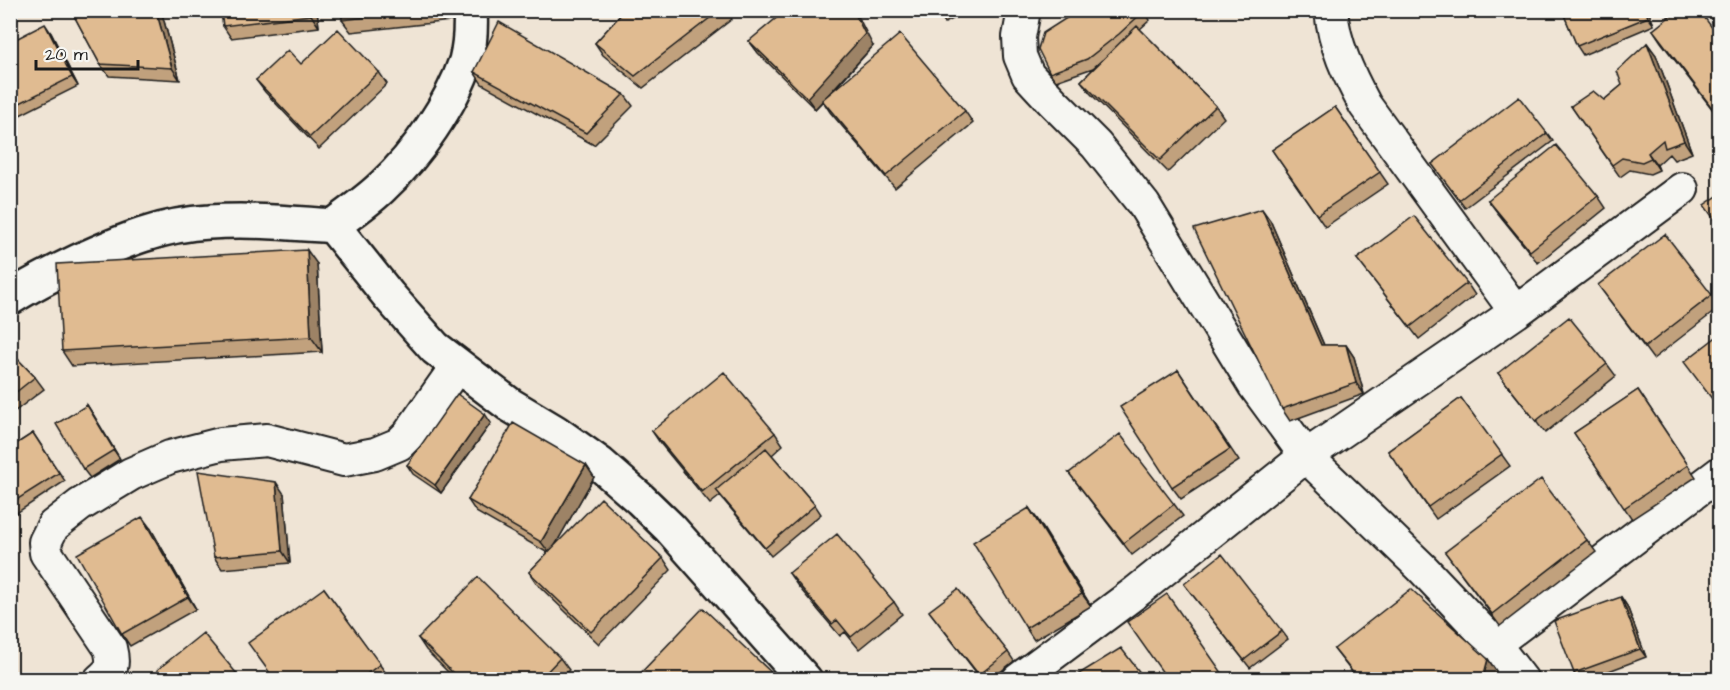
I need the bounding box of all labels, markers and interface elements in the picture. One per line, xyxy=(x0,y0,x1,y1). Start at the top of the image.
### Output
scale bar xyxy=(36,33,138,71)
text: 20 m xyxy=(45,42,88,67)

